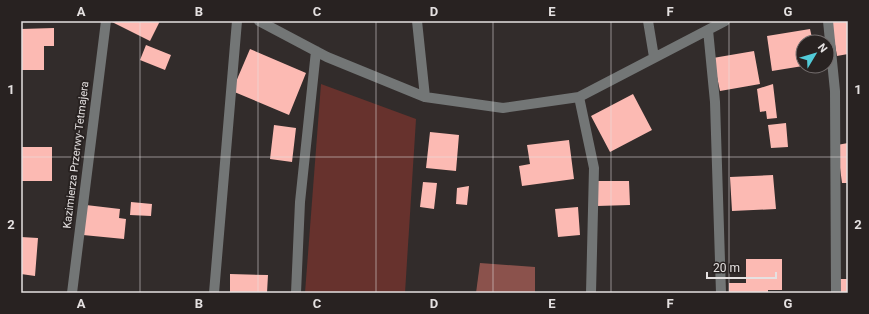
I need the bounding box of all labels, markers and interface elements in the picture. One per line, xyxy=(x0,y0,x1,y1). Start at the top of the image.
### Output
text: A xyxy=(77,4,86,19)
text: B xyxy=(195,4,203,19)
text: C xyxy=(313,4,322,19)
text: D xyxy=(430,4,438,19)
text: E xyxy=(548,4,556,19)
text: F xyxy=(666,4,674,19)
text: G xyxy=(784,4,793,19)
north arrow xyxy=(795,34,835,74)
text: N xyxy=(815,41,830,55)
street label: Kazimierza Przerwy-Tetmajera xyxy=(61,81,91,229)
text: 1 xyxy=(7,82,15,97)
text: 1 xyxy=(854,82,862,97)
text: 2 xyxy=(7,217,15,232)
text: 2 xyxy=(854,217,862,232)
scale bar xyxy=(707,254,776,280)
text: 20 m xyxy=(713,261,740,275)
text: A xyxy=(77,296,86,311)
text: B xyxy=(195,296,203,311)
text: C xyxy=(313,296,322,311)
text: D xyxy=(430,296,438,311)
text: E xyxy=(548,296,556,311)
text: F xyxy=(666,296,674,311)
text: G xyxy=(784,296,793,311)

